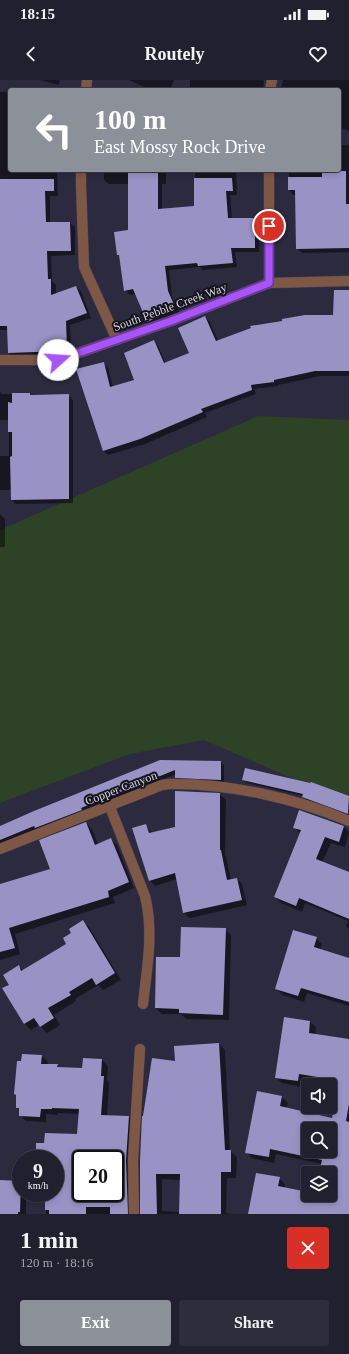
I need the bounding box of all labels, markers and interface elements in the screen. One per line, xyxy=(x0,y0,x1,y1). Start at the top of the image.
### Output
text: 18:15 xyxy=(20,6,55,22)
icon: back xyxy=(20,43,42,65)
icon: heart xyxy=(307,43,329,65)
text: Routely xyxy=(145,44,205,64)
icon: left xyxy=(28,104,80,156)
text: 100 m xyxy=(94,104,166,135)
text: East Mossy Rock Drive xyxy=(94,137,265,157)
pin xyxy=(252,209,286,243)
icon: arrive xyxy=(258,215,280,237)
street label: South Pebble Creek Way xyxy=(111,280,229,334)
position arrow xyxy=(37,339,79,381)
street label: Copper Canyon xyxy=(83,768,159,808)
map controls xyxy=(301,1078,337,1202)
button: sound xyxy=(301,1078,337,1114)
button: search xyxy=(301,1122,337,1158)
speed limit sign: 20 xyxy=(72,1150,124,1202)
text: 9 xyxy=(33,1160,43,1182)
button: layers xyxy=(301,1166,337,1202)
text: km/h xyxy=(28,1180,48,1191)
text: 1 min xyxy=(20,1227,78,1253)
button: close xyxy=(287,1227,329,1269)
text: 120 m · 18:16 xyxy=(20,1255,93,1270)
button: Exit xyxy=(20,1300,171,1346)
button: Share xyxy=(179,1300,329,1346)

